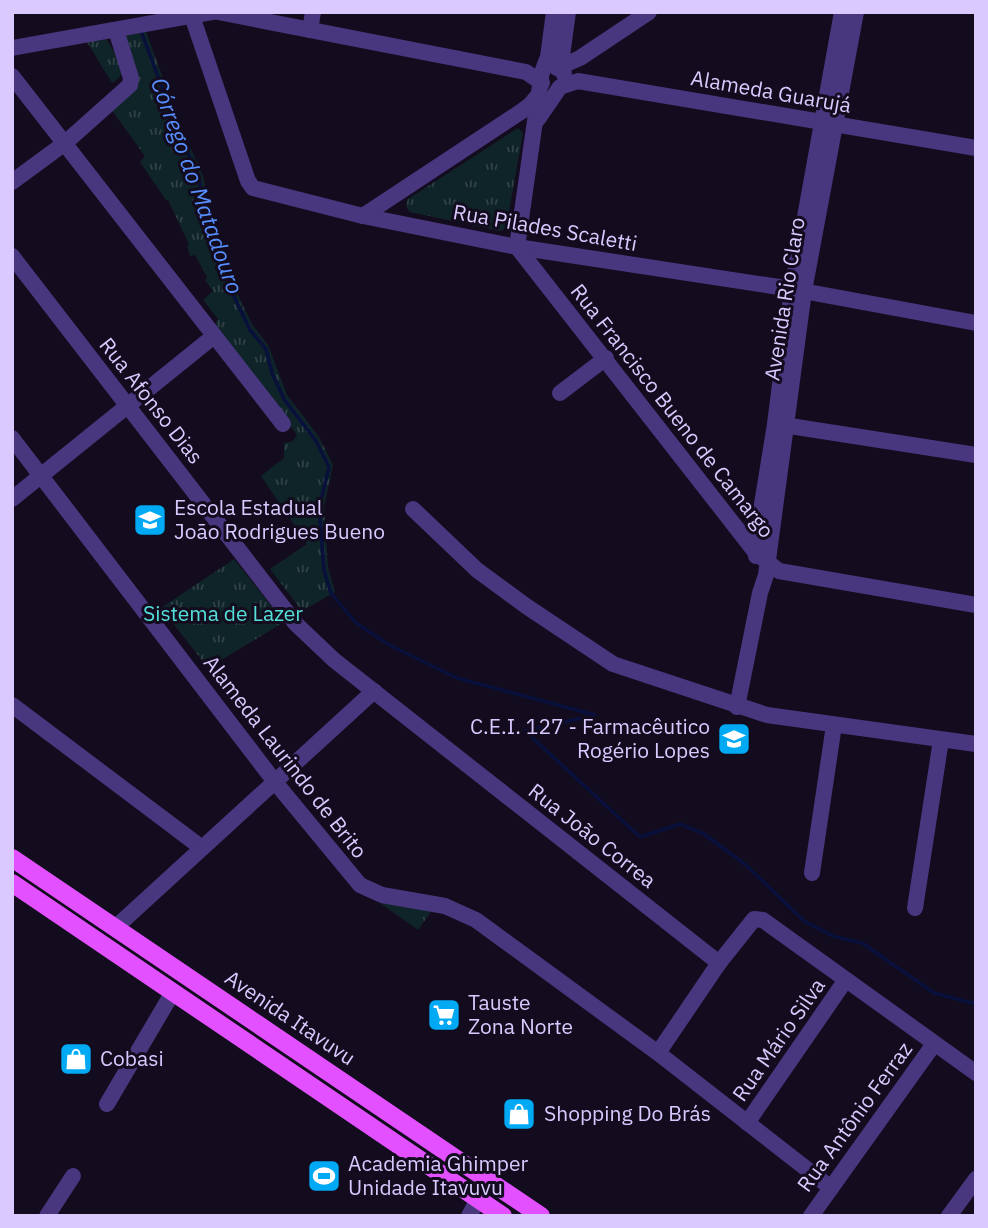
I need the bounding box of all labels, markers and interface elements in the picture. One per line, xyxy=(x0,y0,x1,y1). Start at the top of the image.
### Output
street label: Alameda Guarujá xyxy=(689,63,854,119)
water label: Córrego do Matadouro xyxy=(145,73,251,298)
street label: Rua Pilades Scaletti xyxy=(451,197,639,257)
street label: Avenida Rio Claro xyxy=(757,215,811,383)
street label: Rua Francisco Bueno de Camargo xyxy=(565,278,781,543)
street label: Rua Afonso Dias xyxy=(94,331,210,469)
place label: Escola Estadual João Rodrigues Bueno xyxy=(174,493,385,545)
school or university icon: Escola Estadual João Rodrigues Bueno xyxy=(131,501,169,539)
park label: Sistema de Lazer xyxy=(143,599,303,627)
street label: Alameda Laurindo de Brito xyxy=(198,649,374,864)
place label: C.E.I. 127 - Farmacêutico Rogério Lopes xyxy=(470,712,710,764)
school or university icon: C.E.I. 127 - Farmacêutico Rogério Lopes xyxy=(715,720,753,758)
street label: Rua João Correa xyxy=(523,777,662,894)
street label: Avenida Itavuvu xyxy=(220,963,361,1071)
street label: Rua Mário Silva xyxy=(725,973,831,1106)
place label: Tauste Zona Norte xyxy=(468,988,573,1040)
supermarket icon: Tauste Zona Norte xyxy=(425,996,463,1034)
street label: Rua Antônio Ferraz xyxy=(790,1036,918,1197)
shop icon: Cobasi xyxy=(57,1040,95,1078)
place label: Cobasi xyxy=(100,1044,164,1072)
shop icon: Shopping Do Brás xyxy=(500,1095,538,1133)
place label: Shopping Do Brás xyxy=(544,1099,711,1127)
place label: Academia Ghimper Unidade Itavuvu xyxy=(348,1149,529,1201)
sports icon: Academia Ghimper Unidade Itavuvu xyxy=(305,1157,343,1195)

